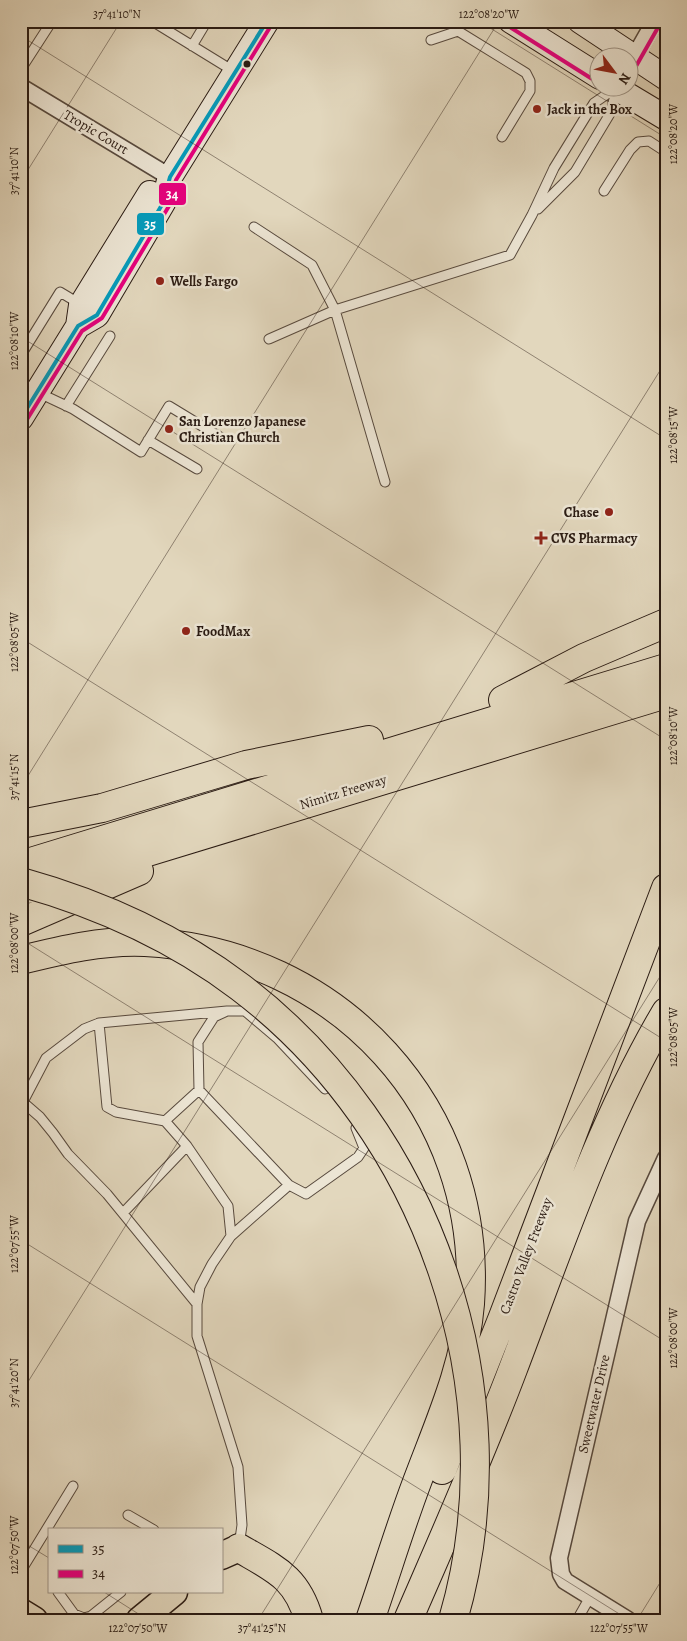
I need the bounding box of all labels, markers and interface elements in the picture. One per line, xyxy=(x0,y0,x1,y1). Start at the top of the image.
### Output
text: 37°41'10"N xyxy=(93,6,141,22)
text: 122°08'20"W xyxy=(459,6,520,22)
north arrow xyxy=(590,48,640,98)
unlabelled marker xyxy=(242,59,252,69)
text: N xyxy=(614,69,635,88)
place label: Jack in the Box xyxy=(547,100,632,119)
marker: Jack in the Box xyxy=(531,103,543,115)
text: 122°08'20"W xyxy=(665,103,681,164)
street label: Tropic Court xyxy=(60,105,132,159)
text: 37°41'10"N xyxy=(6,147,22,195)
line badge: 34 xyxy=(158,182,187,206)
text: 34 xyxy=(166,185,179,204)
line badge: 35 xyxy=(136,212,165,236)
text: 35 xyxy=(144,215,156,234)
place label: Wells Fargo xyxy=(169,272,238,291)
marker: Wells Fargo xyxy=(154,275,166,287)
text: 122°08'10"W xyxy=(6,311,22,370)
text: 122°08'15"W xyxy=(665,405,681,464)
place label: San Lorenzo Japanese Christian Church xyxy=(179,412,307,447)
marker: San Lorenzo Japanese Christian Church xyxy=(163,423,175,435)
place label: Chase xyxy=(564,503,600,522)
marker: Chase xyxy=(603,506,615,518)
place label: CVS Pharmacy xyxy=(551,529,638,548)
marker: CVS Pharmacy xyxy=(535,532,547,544)
text: 122°08'05"W xyxy=(6,611,22,672)
place label: FoodMax xyxy=(196,622,250,641)
marker: FoodMax xyxy=(180,625,192,637)
text: 122°08'10"W xyxy=(665,706,681,765)
text: 37°41'15"N xyxy=(6,753,22,800)
street label: Nimitz Freeway xyxy=(297,770,390,814)
text: 122°08'00"W xyxy=(6,912,22,974)
text: 122°08'05"W xyxy=(665,1006,681,1067)
street label: Castro Valley Freeway xyxy=(495,1194,557,1317)
text: 122°07'55"W xyxy=(6,1214,22,1273)
text: 122°08'00"W xyxy=(665,1307,681,1369)
street label: Sweetwater Drive xyxy=(573,1353,615,1455)
text: 37°41'20"N xyxy=(6,1358,22,1408)
text: 122°07'50"W xyxy=(6,1515,22,1575)
legend xyxy=(48,1528,222,1594)
text: 35 xyxy=(92,1539,105,1559)
text: 34 xyxy=(92,1563,105,1583)
text: 122°07'50"W xyxy=(109,1620,168,1636)
text: 37°41'25"N xyxy=(238,1620,287,1636)
text: 122°07'55"W xyxy=(590,1620,649,1636)

